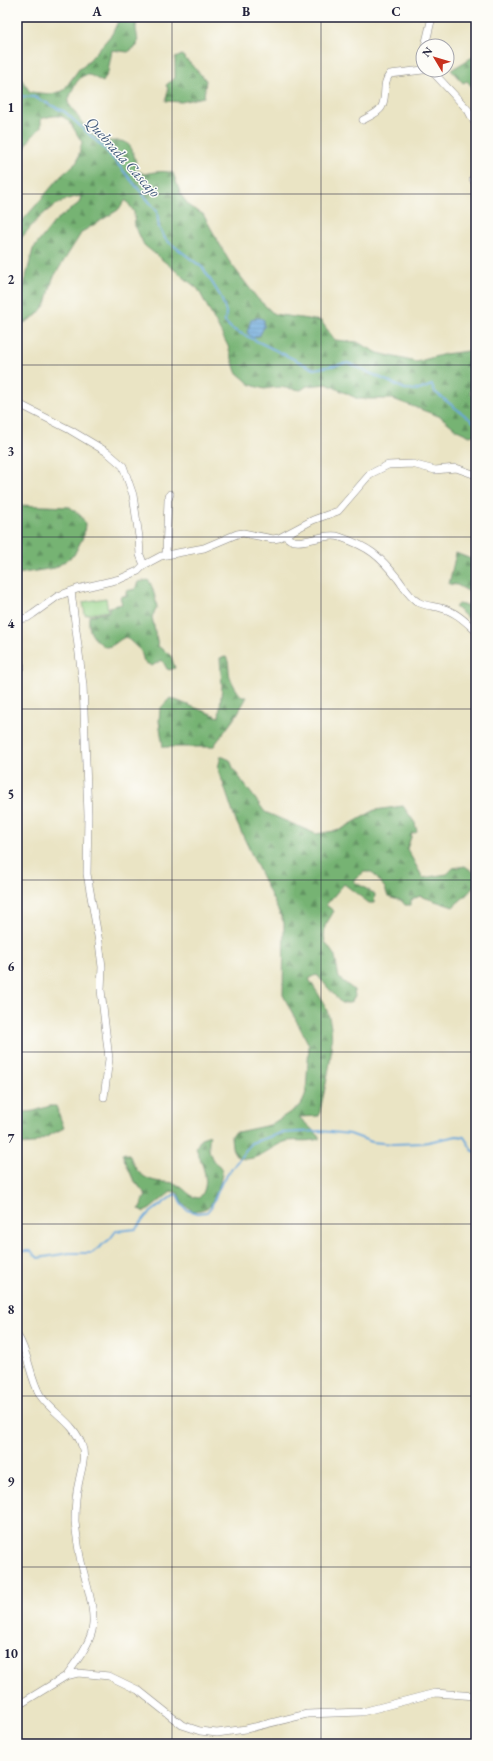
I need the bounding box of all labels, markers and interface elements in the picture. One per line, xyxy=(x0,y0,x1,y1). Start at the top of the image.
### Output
text: A xyxy=(91,3,102,20)
text: B xyxy=(242,3,250,20)
text: C xyxy=(391,3,401,20)
north arrow xyxy=(415,38,455,78)
text: N xyxy=(419,44,435,60)
text: 1 xyxy=(8,99,15,116)
water label: Quebrada Cascajo xyxy=(82,112,165,201)
text: 2 xyxy=(8,271,15,288)
text: 3 xyxy=(8,443,15,460)
text: 4 xyxy=(8,615,15,632)
text: 5 xyxy=(8,786,14,803)
text: 6 xyxy=(8,958,15,975)
text: 7 xyxy=(8,1130,15,1147)
text: 8 xyxy=(8,1301,15,1318)
text: 9 xyxy=(8,1473,15,1490)
text: 10 xyxy=(4,1645,18,1662)

